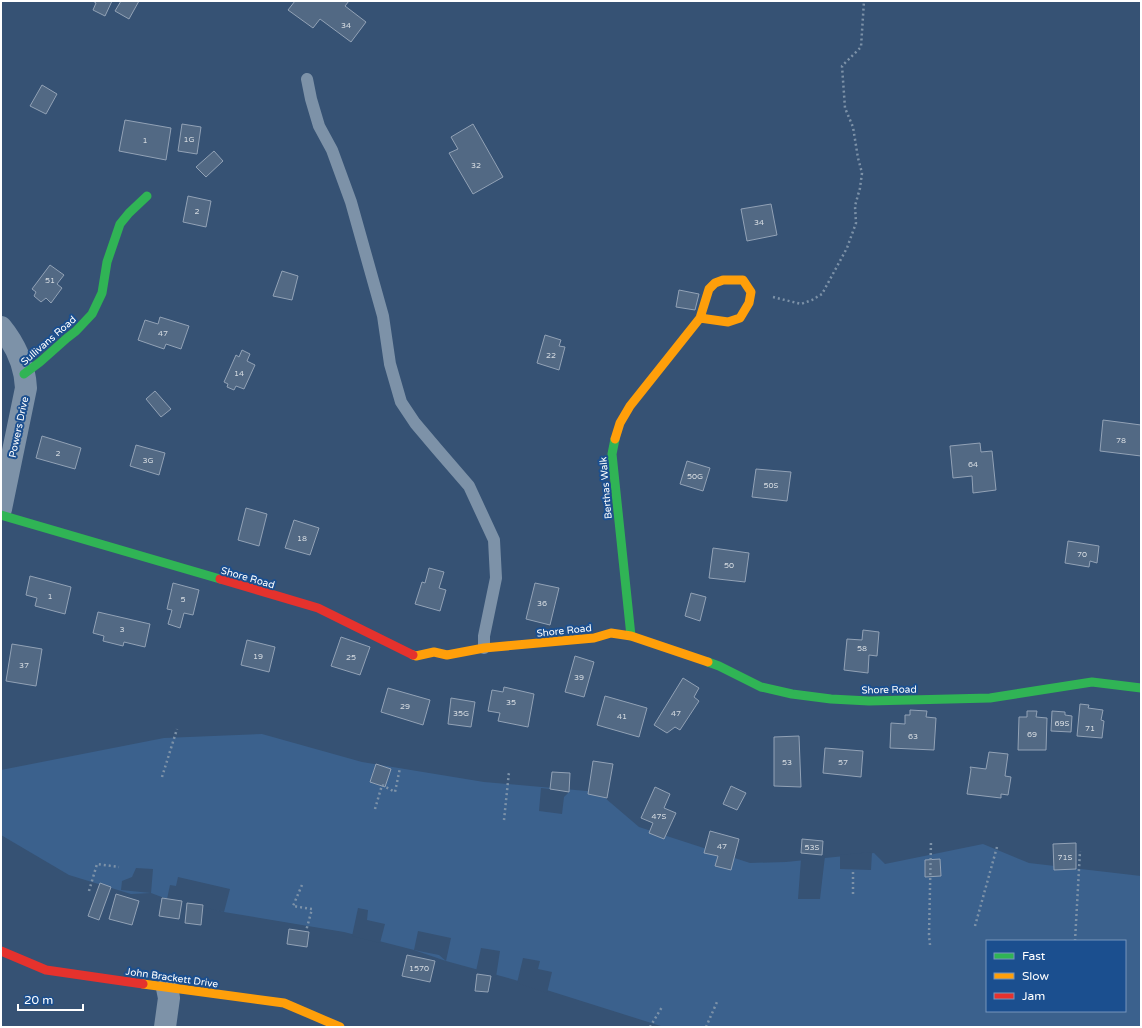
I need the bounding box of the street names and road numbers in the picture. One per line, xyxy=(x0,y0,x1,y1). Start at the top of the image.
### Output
street label: Sullivans Road xyxy=(19,314,79,368)
street label: Powers Drive xyxy=(7,395,31,459)
street label: Berthas Walk xyxy=(597,456,615,520)
street label: Shore Road xyxy=(219,565,276,591)
street label: Shore Road xyxy=(536,622,592,640)
street label: Shore Road xyxy=(861,684,917,696)
street label: John Brackett Drive xyxy=(125,966,219,990)

